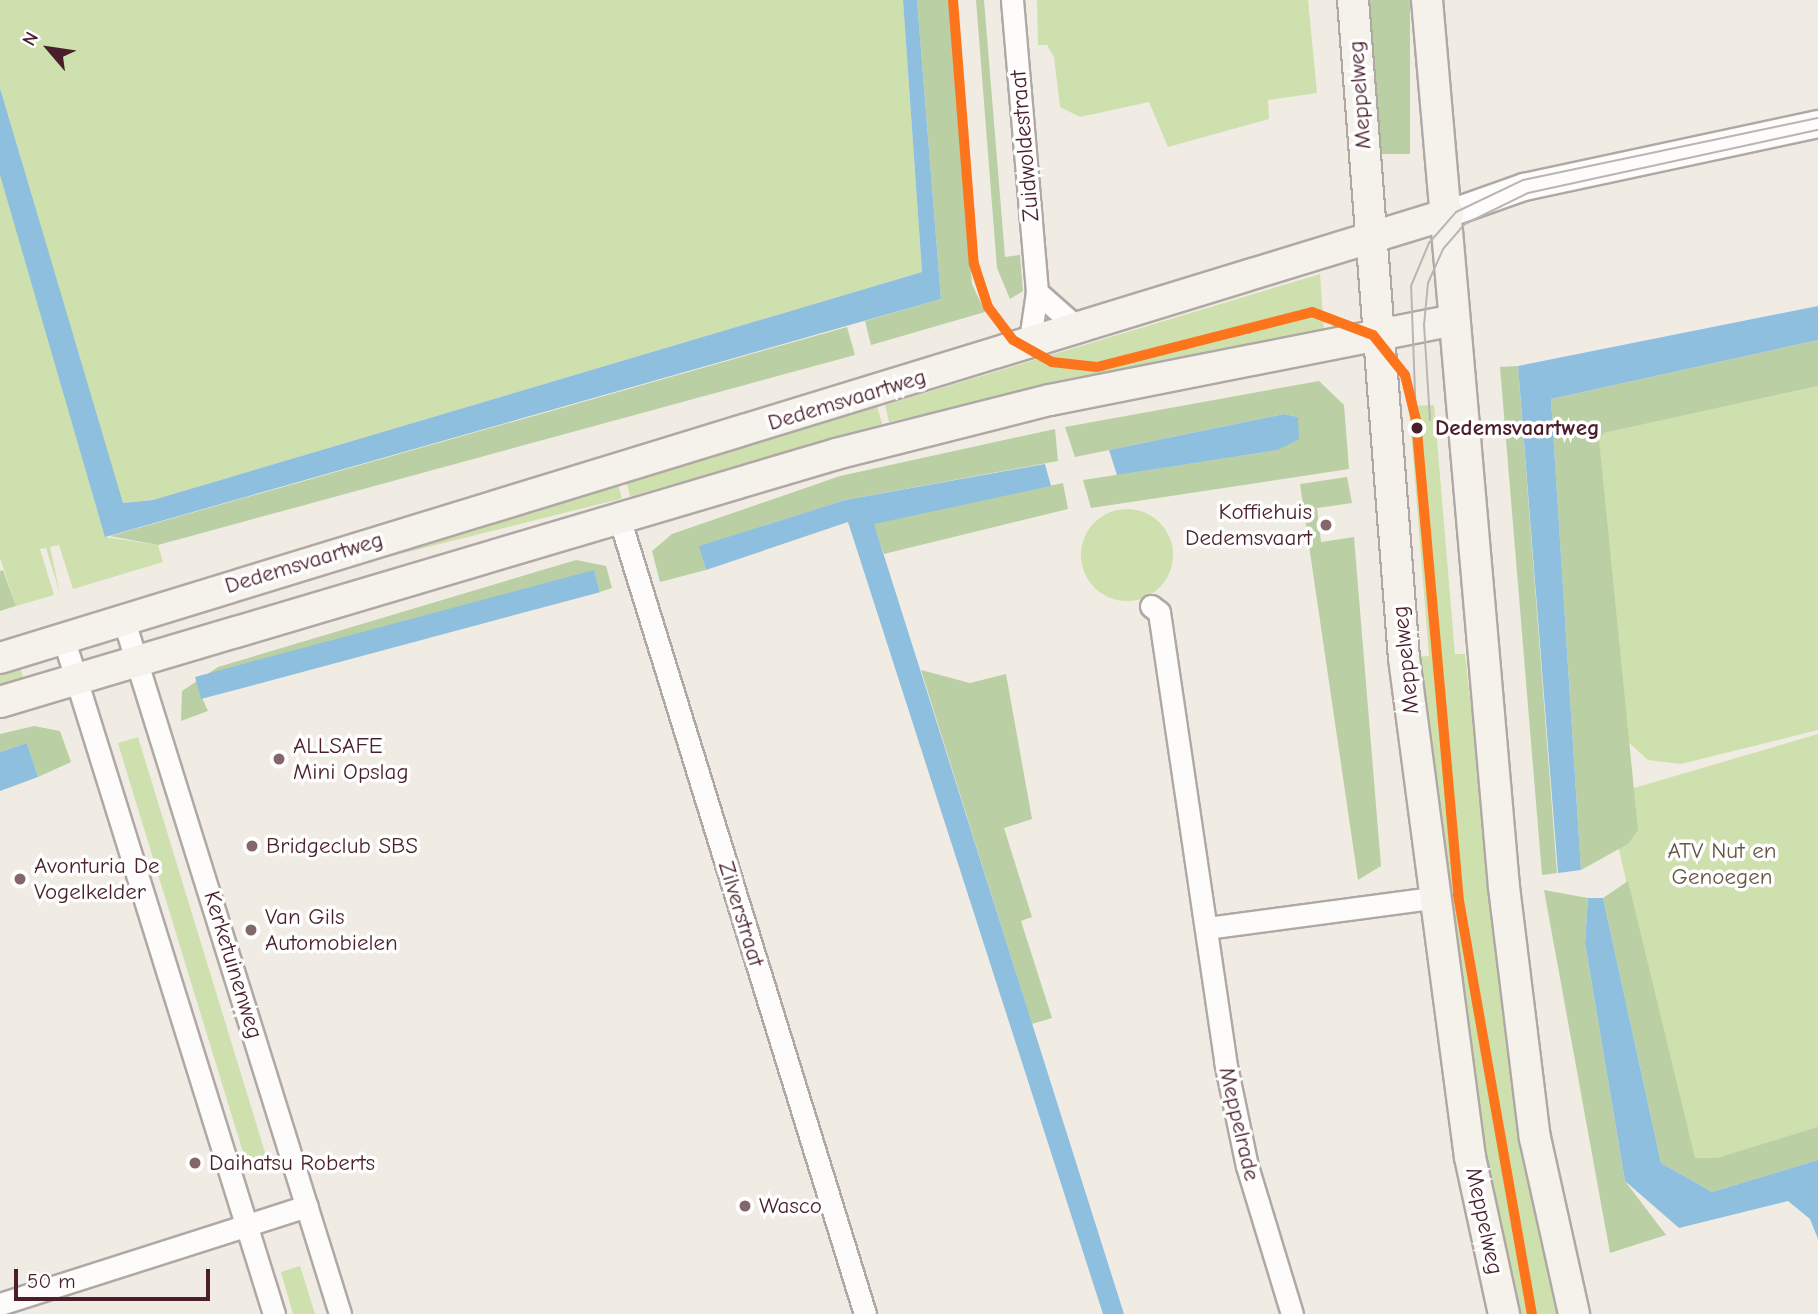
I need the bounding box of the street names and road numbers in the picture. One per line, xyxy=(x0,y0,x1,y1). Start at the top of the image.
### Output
street label: Meppelweg xyxy=(1342,40,1378,150)
street label: Zuidwoldestraat xyxy=(1005,69,1045,223)
street label: Dedemsvaartweg xyxy=(765,363,929,437)
street label: Dedemsvaartweg xyxy=(222,526,386,600)
street label: Meppelweg xyxy=(1387,604,1425,716)
street label: Zilverstraat xyxy=(712,858,770,970)
street label: Kerketuinenweg xyxy=(197,888,269,1042)
street label: Meppelrade xyxy=(1213,1064,1265,1184)
street label: Meppelweg xyxy=(1459,1165,1509,1277)

